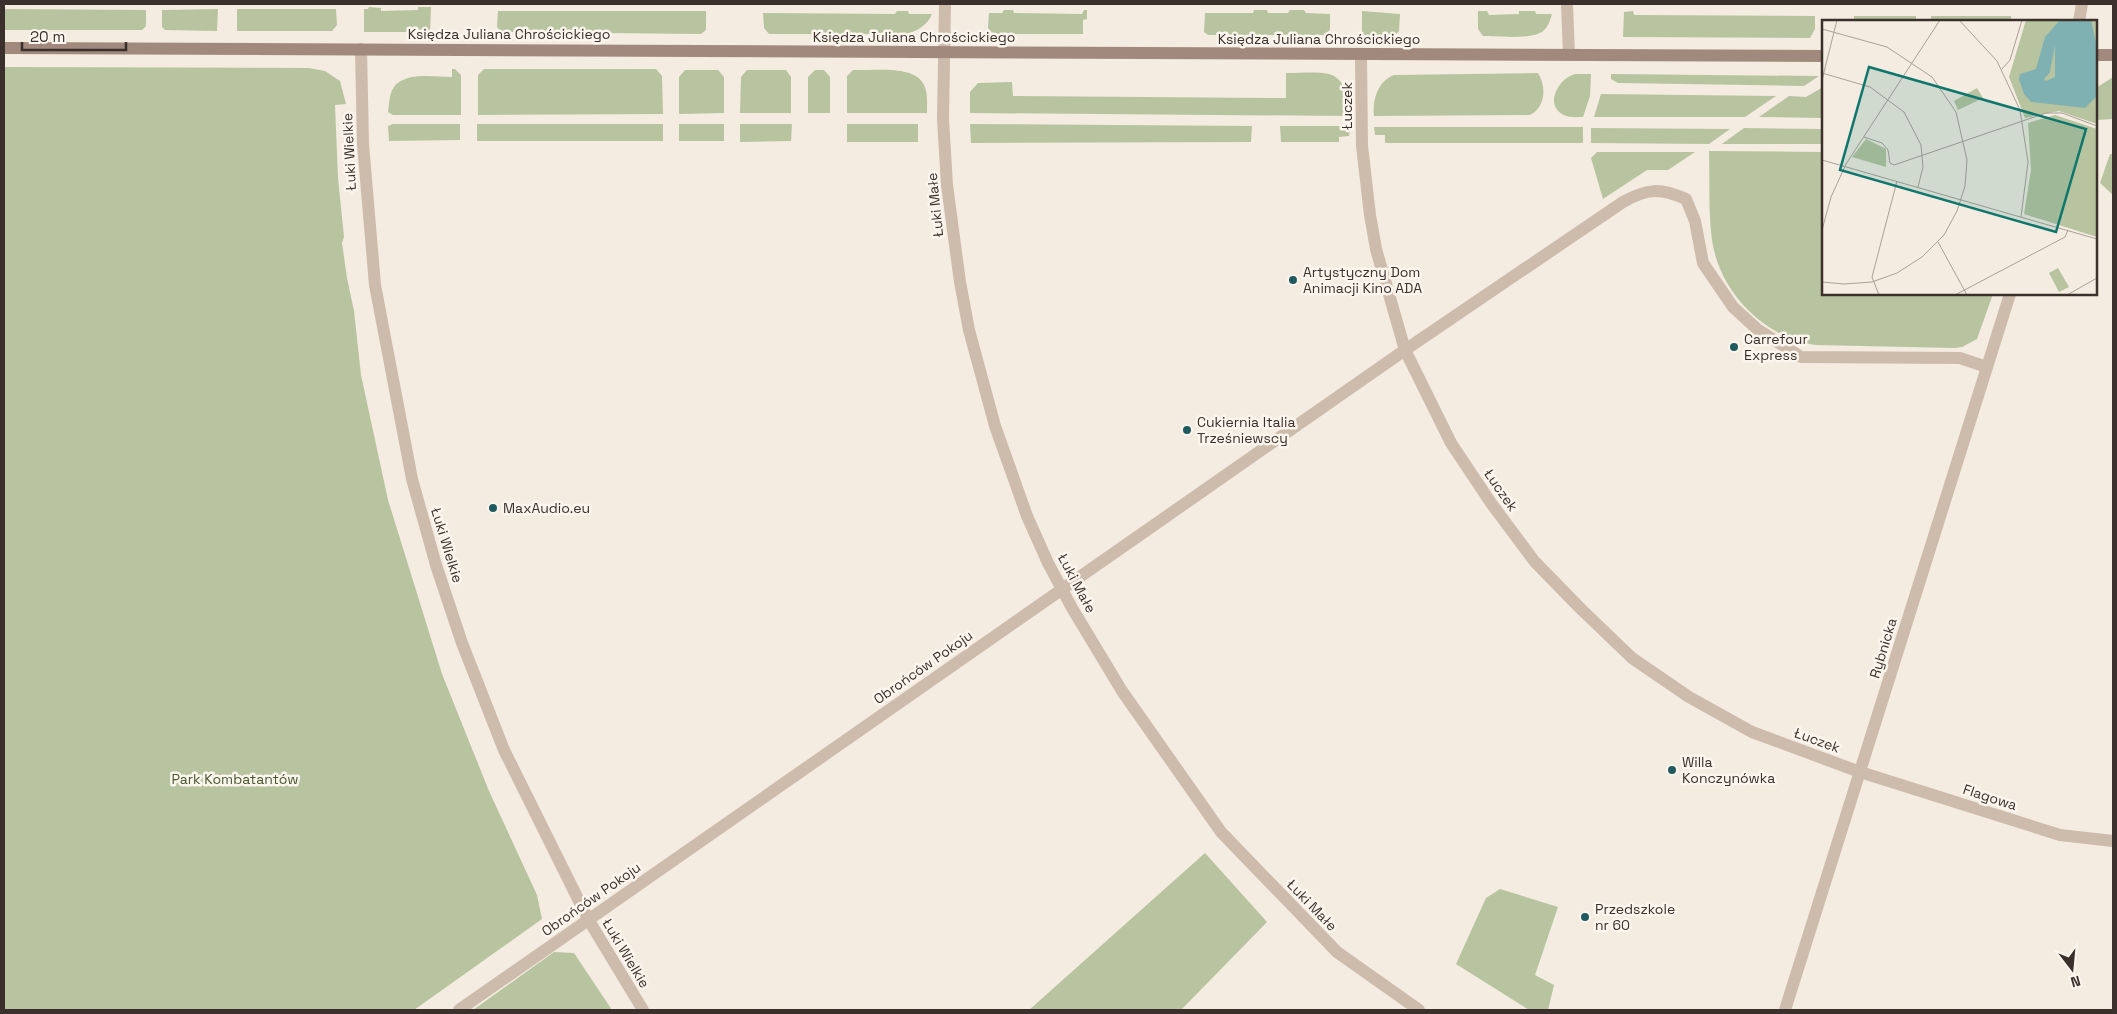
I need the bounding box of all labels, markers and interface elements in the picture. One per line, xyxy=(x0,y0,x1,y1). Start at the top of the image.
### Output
scale bar xyxy=(22,20,126,52)
inset map xyxy=(1822,20,2097,295)
street label: Księdza Juliana Chrościckiego xyxy=(408,25,610,43)
text: 20 m xyxy=(30,27,65,46)
street label: Księdza Juliana Chrościckiego xyxy=(813,28,1015,46)
street label: Księdza Juliana Chrościckiego xyxy=(1218,30,1420,48)
street label: Łuczek xyxy=(1338,82,1356,130)
street label: Łuki Wielkie xyxy=(338,113,360,191)
street label: Łuki Małe xyxy=(923,172,947,238)
place label: Artystyczny Dom Animacji Kino ADA xyxy=(1303,263,1422,297)
marker: Artystyczny Dom Animacji Kino ADA xyxy=(1287,274,1299,286)
place label: Carrefour Express xyxy=(1744,330,1808,364)
marker: Carrefour Express xyxy=(1728,341,1740,353)
place label: Cukiernia Italia Trześniewscy xyxy=(1197,413,1296,447)
marker: Cukiernia Italia Trześniewscy xyxy=(1181,424,1193,436)
street label: Łuczek xyxy=(1480,465,1522,515)
place label: MaxAudio.eu xyxy=(503,499,590,517)
marker: MaxAudio.eu xyxy=(487,502,499,514)
street label: Łuki Wielkie xyxy=(427,505,467,585)
street label: Łuki Małe xyxy=(1054,550,1100,616)
street label: Rybnicka xyxy=(1865,616,1901,680)
street label: Obrońców Pokoju xyxy=(870,626,976,708)
street label: Łuczek xyxy=(1791,723,1843,757)
place label: Willa Konczynówka xyxy=(1682,753,1775,787)
marker: Willa Konczynówka xyxy=(1666,764,1678,776)
park label: Park Kombatantów xyxy=(171,770,299,788)
street label: Flagowa xyxy=(1961,780,2019,814)
street label: Obrońców Pokoju xyxy=(538,858,644,940)
street label: Łuki Małe xyxy=(1283,875,1341,935)
place label: Przedszkole nr 60 xyxy=(1595,900,1675,934)
marker: Przedszkole nr 60 xyxy=(1579,911,1591,923)
street label: Łuki Wielkie xyxy=(598,915,654,991)
north arrow xyxy=(2047,944,2097,994)
text: N xyxy=(2069,972,2083,991)

